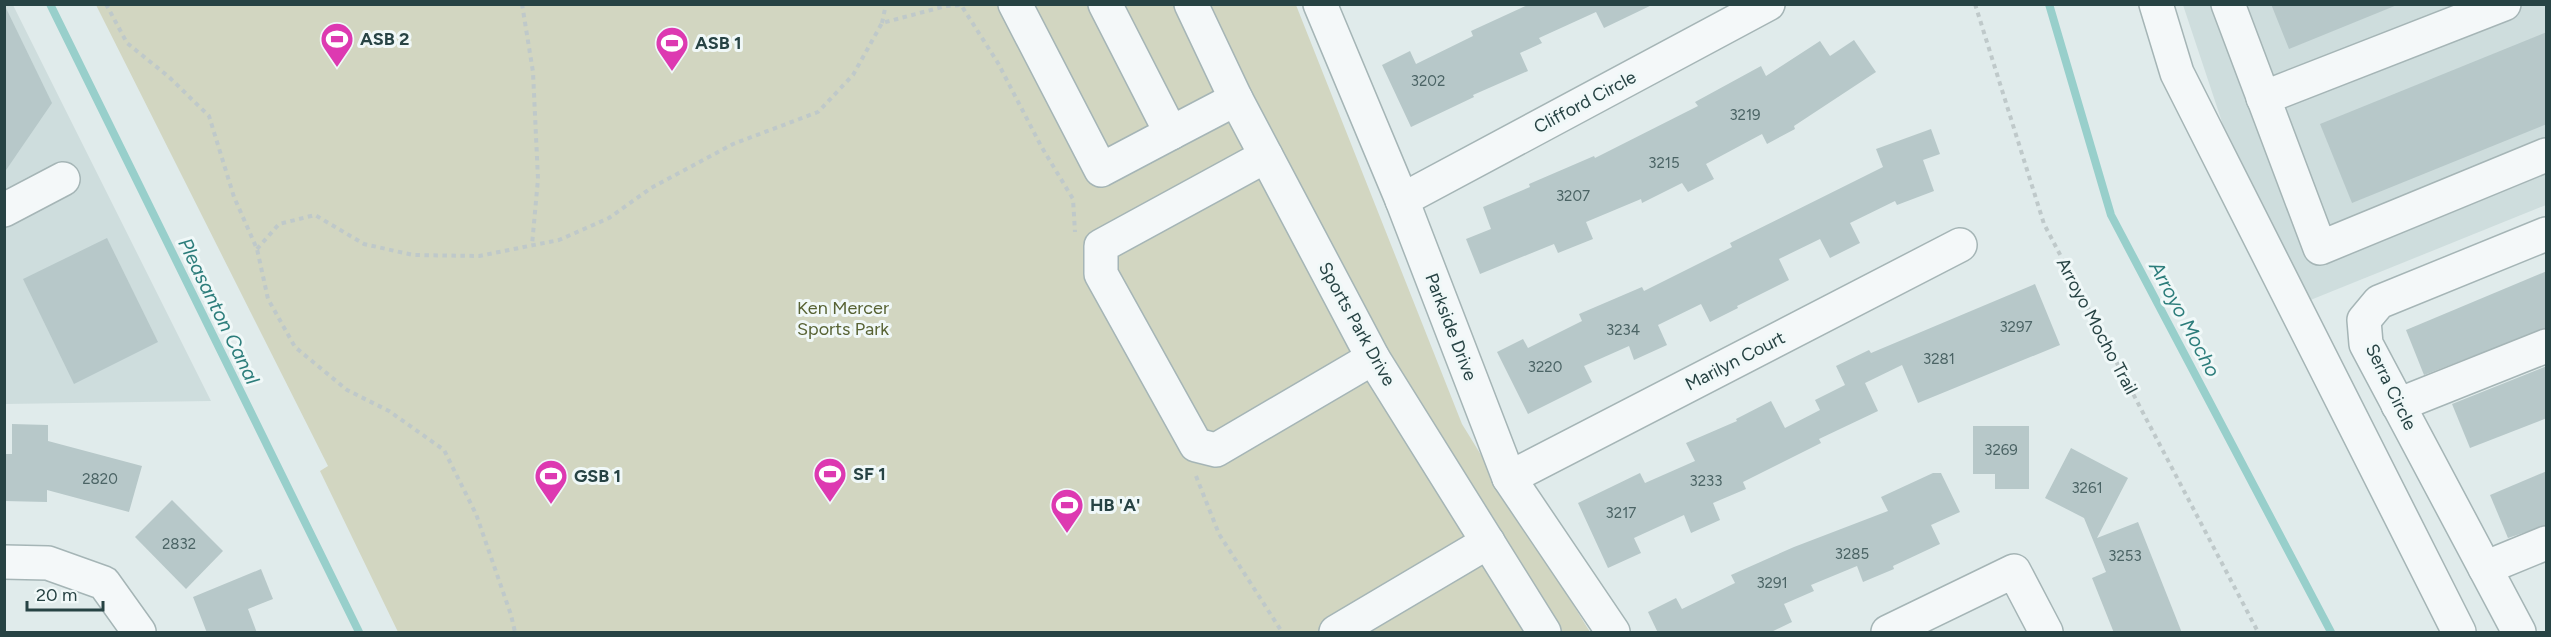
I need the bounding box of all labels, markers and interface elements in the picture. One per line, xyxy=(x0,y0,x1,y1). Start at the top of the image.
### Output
sports icon: ASB 2 xyxy=(319,21,355,68)
sports icon: ASB 1 xyxy=(654,25,690,72)
place label: ASB 2 xyxy=(360,28,410,50)
place label: ASB 1 xyxy=(695,32,742,54)
street label: Clifford Circle xyxy=(1530,66,1640,138)
house number: 3202 xyxy=(1411,72,1445,90)
house number: 3219 xyxy=(1729,106,1761,124)
house number: 3215 xyxy=(1648,154,1680,172)
house number: 3207 xyxy=(1556,187,1590,205)
water label: Pleasanton Canal xyxy=(173,234,265,389)
street label: Arroyo Mocho Trail xyxy=(2052,254,2142,398)
water label: Arroyo Mocho xyxy=(2144,256,2226,381)
street label: Sports Park Drive xyxy=(1314,258,1400,390)
street label: Parkside Drive xyxy=(1420,270,1482,384)
park label: Ken Mercer Sports Park xyxy=(797,297,889,340)
house number: 3297 xyxy=(1999,318,2033,336)
house number: 3234 xyxy=(1606,321,1640,339)
street label: Marilyn Court xyxy=(1681,326,1789,396)
street label: Serra Circle xyxy=(2361,340,2421,434)
house number: 3281 xyxy=(1923,350,1955,368)
house number: 3220 xyxy=(1528,358,1562,376)
house number: 3269 xyxy=(1984,441,2018,459)
sports icon: SF 1 xyxy=(812,456,848,503)
sports icon: GSB 1 xyxy=(533,458,569,505)
place label: SF 1 xyxy=(853,463,886,485)
place label: GSB 1 xyxy=(574,465,621,487)
house number: 2820 xyxy=(82,470,118,488)
house number: 3233 xyxy=(1690,472,1722,490)
house number: 3261 xyxy=(2071,479,2103,497)
sports icon: HB 'A' xyxy=(1049,487,1085,534)
place label: HB 'A' xyxy=(1090,494,1140,516)
house number: 3217 xyxy=(1606,504,1636,522)
house number: 2832 xyxy=(162,535,196,553)
house number: 3285 xyxy=(1835,545,1869,563)
house number: 3253 xyxy=(2108,547,2142,565)
scale bar xyxy=(27,574,104,612)
house number: 3291 xyxy=(1756,574,1788,592)
text: 20 m xyxy=(36,584,77,606)

